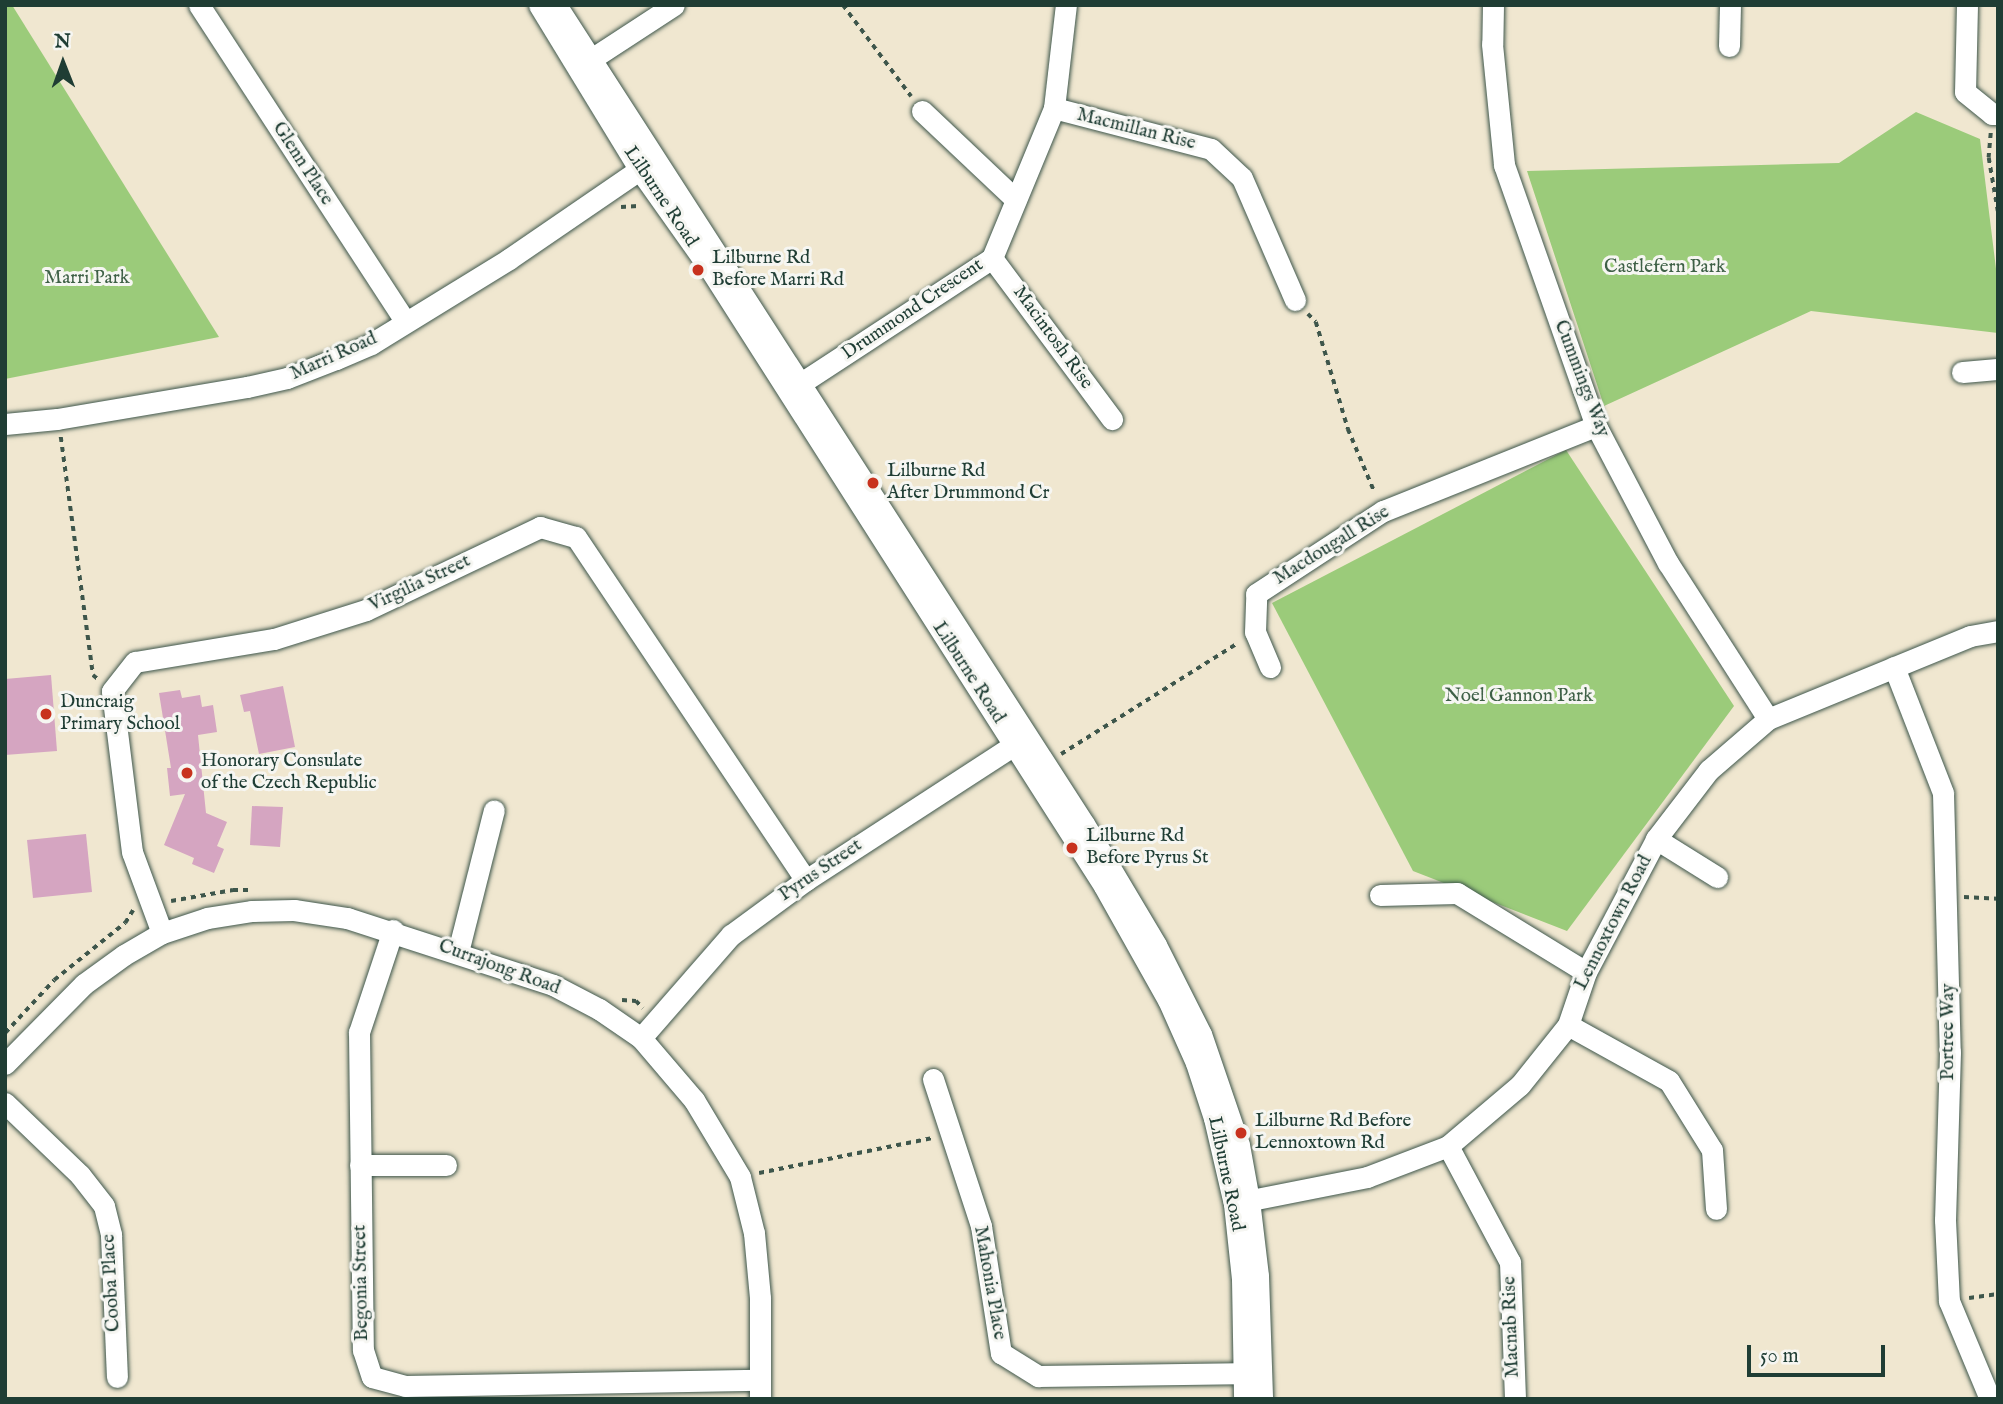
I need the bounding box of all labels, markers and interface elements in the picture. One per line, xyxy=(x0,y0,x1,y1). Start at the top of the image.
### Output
north arrow xyxy=(28,28,98,98)
text: N xyxy=(54,30,71,54)
street label: Macmillan Rise xyxy=(1074,104,1198,156)
street label: Glenn Place xyxy=(267,118,337,210)
street label: Lilburne Road xyxy=(618,142,702,252)
place label: Lilburne Rd Before Marri Rd xyxy=(712,248,844,292)
street label: Drummond Crescent xyxy=(838,254,988,366)
park label: Castlefern Park xyxy=(1604,257,1726,279)
marker: Lilburne Rd Before Marri Rd xyxy=(690,262,706,278)
park label: Marri Park xyxy=(44,268,130,290)
street label: Macintosh Rise xyxy=(1007,282,1097,394)
street label: Cummings Way xyxy=(1548,317,1614,441)
street label: Marri Road xyxy=(287,328,381,386)
place label: Lilburne Rd After Drummond Cr xyxy=(887,461,1050,505)
marker: Lilburne Rd After Drummond Cr xyxy=(865,475,881,491)
street label: Macdougall Rise xyxy=(1270,501,1394,591)
street label: Virgilia Street xyxy=(365,550,475,618)
street label: Lilburne Road xyxy=(927,618,1009,728)
park label: Noel Gannon Park xyxy=(1445,686,1593,708)
place label: Duncraig Primary School xyxy=(60,692,180,736)
marker: Duncraig Primary School xyxy=(38,706,54,722)
place label: Honorary Consulate of the Czech Republic xyxy=(201,751,377,795)
marker: Honorary Consulate of the Czech Republic xyxy=(179,765,195,781)
place label: Lilburne Rd Before Pyrus St xyxy=(1086,826,1209,870)
street label: Pyrus Street xyxy=(775,835,867,907)
marker: Lilburne Rd Before Pyrus St xyxy=(1064,840,1080,856)
street label: Lennoxtown Road xyxy=(1570,852,1658,994)
street label: Currajong Road xyxy=(435,935,563,1001)
street label: Portree Way xyxy=(1938,983,1960,1081)
place label: Lilburne Rd Before Lennoxtown Rd xyxy=(1255,1111,1411,1155)
street label: Lilburne Road xyxy=(1202,1115,1248,1233)
marker: Lilburne Rd Before Lennoxtown Rd xyxy=(1233,1125,1249,1141)
street label: Mahonia Place xyxy=(968,1224,1010,1342)
street label: Begonia Street xyxy=(350,1225,374,1341)
street label: Cooba Place xyxy=(98,1234,126,1332)
street label: Macnab Rise xyxy=(1499,1276,1525,1378)
scale bar xyxy=(1751,1330,1889,1374)
text: 50 m xyxy=(1760,1343,1799,1370)

